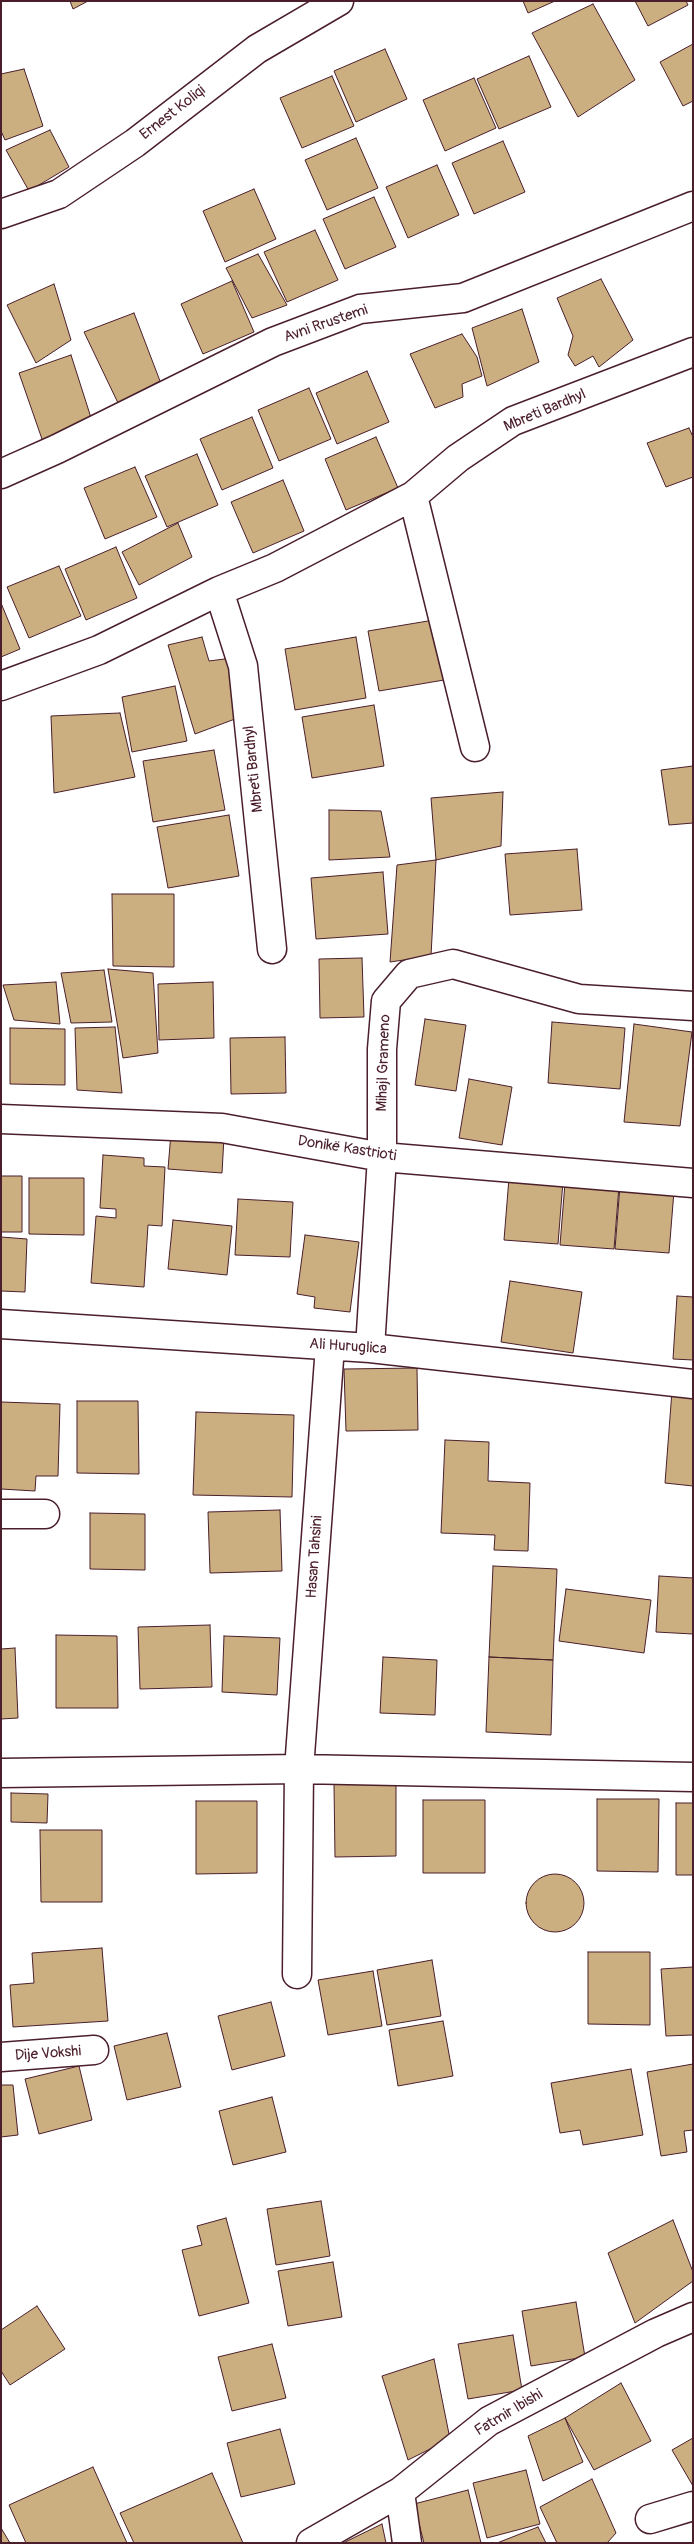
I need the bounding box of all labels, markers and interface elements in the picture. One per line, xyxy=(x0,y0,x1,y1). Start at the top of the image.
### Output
street label: Ernest Koliqi xyxy=(137,82,209,144)
street label: Avni Rrustemi xyxy=(282,301,370,347)
street label: Mbreti Bardhyl xyxy=(501,386,589,436)
street label: Mbreti Bardhyl xyxy=(240,725,268,813)
street label: Mihajl Grameno xyxy=(373,1014,395,1112)
street label: Donikë Kastrioti xyxy=(296,1132,398,1166)
street label: Ali Huruglica xyxy=(309,1335,387,1359)
street label: Hasan Tahsini xyxy=(303,1515,327,1599)
street label: Dije Vokshi xyxy=(14,2043,82,2065)
street label: Fatmir Ibishi xyxy=(472,2386,546,2440)

